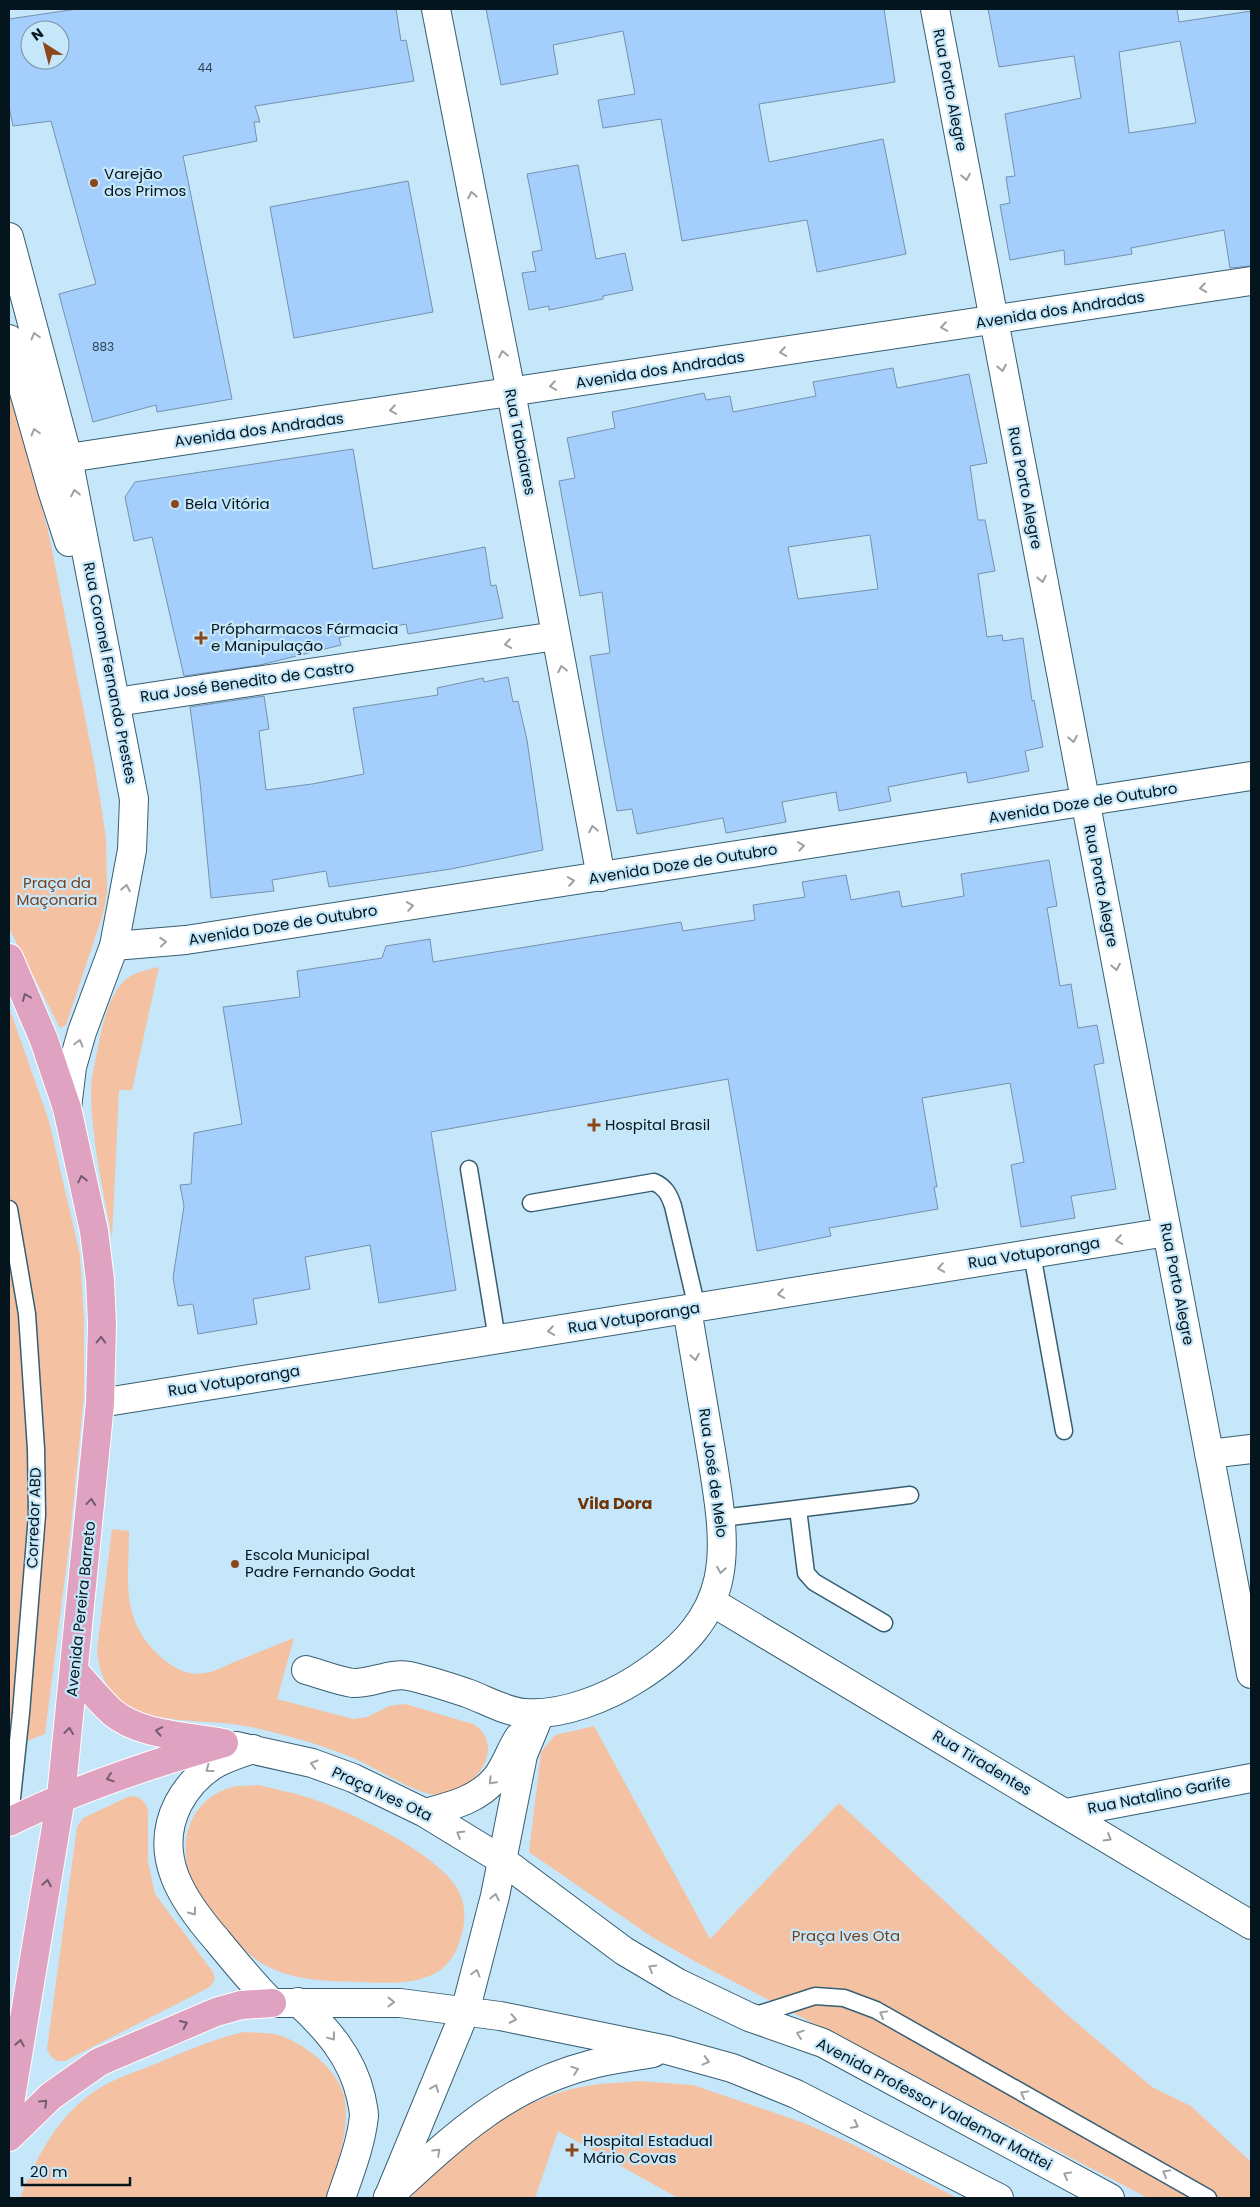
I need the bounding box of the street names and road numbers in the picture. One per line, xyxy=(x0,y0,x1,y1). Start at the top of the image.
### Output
street label: Rua Porto Alegre xyxy=(928,27,973,153)
street label: Avenida dos Andradas xyxy=(974,286,1146,333)
street label: Avenida dos Andradas xyxy=(574,346,746,393)
street label: Rua Tabaiares xyxy=(500,387,541,497)
street label: Avenida dos Andradas xyxy=(173,407,345,452)
street label: Rua Porto Alegre xyxy=(1003,425,1048,551)
street label: Rua Coronel Fernando Prestes xyxy=(79,560,142,786)
street label: Rua José Benedito de Castro xyxy=(139,656,355,707)
street label: Avenida Doze de Outubro xyxy=(987,777,1179,828)
street label: Rua Porto Alegre xyxy=(1079,823,1124,949)
street label: Avenida Doze de Outubro xyxy=(587,838,779,889)
street label: Avenida Doze de Outubro xyxy=(187,899,379,950)
street label: Rua Porto Alegre xyxy=(1155,1221,1200,1347)
street label: Rua Votuporanga xyxy=(967,1232,1101,1273)
street label: Rua Votuporanga xyxy=(567,1297,701,1338)
street label: Rua Votuporanga xyxy=(167,1360,301,1401)
street label: Rua José de Melo xyxy=(694,1407,733,1539)
street label: Corredor ABD xyxy=(21,1467,46,1569)
street label: Avenida Pereira Barreto xyxy=(61,1520,100,1698)
street label: Rua Tiradentes xyxy=(929,1725,1036,1801)
street label: Praça Ives Ota xyxy=(329,1761,436,1826)
street label: Rua Natalino Garife xyxy=(1086,1770,1232,1819)
street label: Avenida Professor Valdemar Mattei xyxy=(813,2032,1056,2175)

